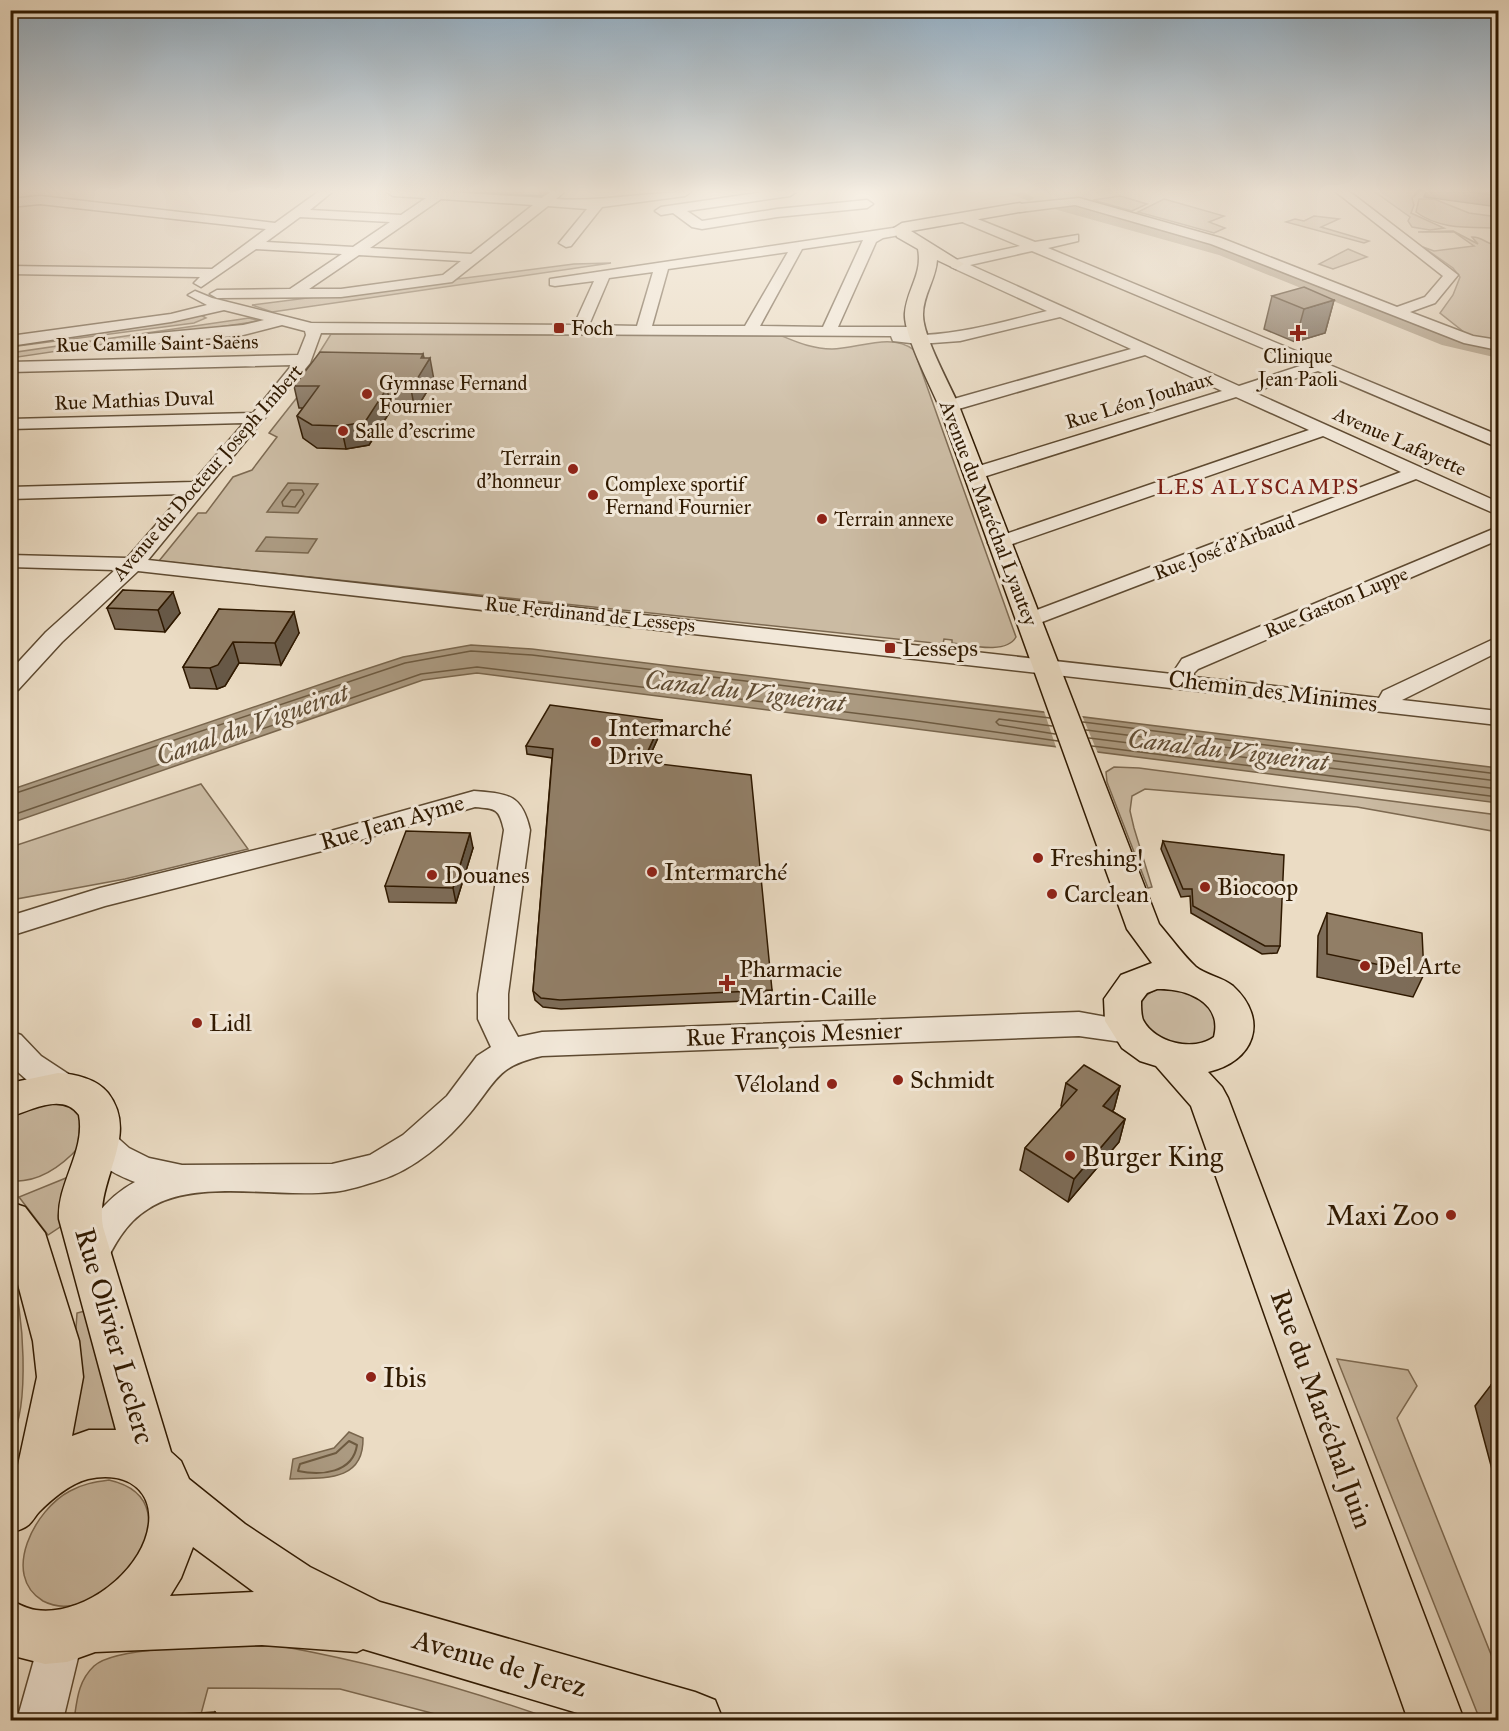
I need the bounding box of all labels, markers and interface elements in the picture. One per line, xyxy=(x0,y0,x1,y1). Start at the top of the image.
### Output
place label: Foch xyxy=(571,316,613,340)
marker: Foch xyxy=(552,321,566,335)
marker: Clinique Jean Paoli xyxy=(1289,324,1307,342)
street label: Rue Camille Saint-Saëns xyxy=(55,329,259,357)
place label: Clinique Jean Paoli xyxy=(1256,344,1339,392)
street label: Avenue du Docteur Joseph Imbert xyxy=(106,359,308,586)
street label: Rue Léon Jouhaux xyxy=(1062,366,1216,435)
place label: Gymnase Fernand Fournier xyxy=(379,371,528,418)
street label: Rue Mathias Duval xyxy=(54,385,215,415)
marker: Gymnase Fernand Fournier xyxy=(360,387,374,401)
street label: Avenue du Maréchal Lyautey xyxy=(935,396,1043,630)
street label: Avenue Lafayette xyxy=(1329,401,1470,481)
place label: Salle d'escrime xyxy=(355,419,475,443)
marker: Salle d'escrime xyxy=(336,424,350,438)
place label: Terrain d'honneur xyxy=(477,446,561,493)
marker: Terrain d'honneur xyxy=(566,462,580,476)
place label: Complexe sportif Fernand Fournier xyxy=(605,472,751,519)
district label: LES ALYSCAMPS xyxy=(1156,473,1360,500)
marker: Complexe sportif Fernand Fournier xyxy=(586,488,600,502)
place label: Terrain annexe xyxy=(834,507,954,531)
street label: Rue José d'Arbaud xyxy=(1150,509,1298,586)
marker: Terrain annexe xyxy=(815,512,829,526)
street label: Rue Gaston Luppe xyxy=(1261,561,1411,643)
street label: Rue Ferdinand de Lesseps xyxy=(484,591,696,637)
place label: Lesseps xyxy=(902,633,978,663)
marker: Lesseps xyxy=(883,641,897,655)
water label: Canal du Vigueirat xyxy=(643,663,849,719)
street label: Chemin des Minimes xyxy=(1167,663,1379,719)
water label: Canal du Vigueirat xyxy=(151,675,354,772)
place label: Intermarché Drive xyxy=(608,713,731,771)
water label: Canal du Vigueirat xyxy=(1126,722,1332,778)
marker: Intermarché Drive xyxy=(589,735,603,749)
street label: Rue Jean Ayme xyxy=(316,787,468,857)
place label: Freshing! xyxy=(1050,843,1144,873)
marker: Freshing! xyxy=(1031,851,1045,865)
place label: Intermarché xyxy=(664,857,787,887)
place label: Douanes xyxy=(444,860,530,890)
marker: Intermarché xyxy=(645,865,659,879)
marker: Douanes xyxy=(425,868,439,882)
place label: Biocoop xyxy=(1217,872,1298,902)
place label: Carclean xyxy=(1064,879,1149,909)
marker: Biocoop xyxy=(1198,880,1212,894)
marker: Carclean xyxy=(1045,887,1059,901)
place label: Del Arte xyxy=(1377,951,1461,981)
place label: Pharmacie Martin-Caille xyxy=(739,954,877,1012)
marker: Del Arte xyxy=(1358,959,1372,973)
marker: Pharmacie Martin-Caille xyxy=(720,976,734,990)
place label: Lidl xyxy=(209,1008,252,1038)
street label: Rue François Mesnier xyxy=(685,1015,903,1053)
marker: Lidl xyxy=(190,1016,204,1030)
place label: Schmidt xyxy=(910,1065,995,1095)
place label: Véloland xyxy=(734,1069,820,1099)
marker: Schmidt xyxy=(891,1073,905,1087)
marker: Véloland xyxy=(825,1077,839,1091)
place label: Burger King xyxy=(1082,1139,1224,1174)
marker: Burger King xyxy=(1063,1149,1077,1163)
place label: Maxi Zoo xyxy=(1326,1198,1439,1233)
marker: Maxi Zoo xyxy=(1444,1208,1458,1222)
street label: Rue Olivier Leclerc xyxy=(67,1224,163,1448)
street label: Rue du Maréchal Juin xyxy=(1263,1285,1381,1533)
place label: Ibis xyxy=(383,1360,426,1395)
marker: Ibis xyxy=(364,1370,378,1384)
street label: Avenue de Jerez xyxy=(408,1621,591,1705)

